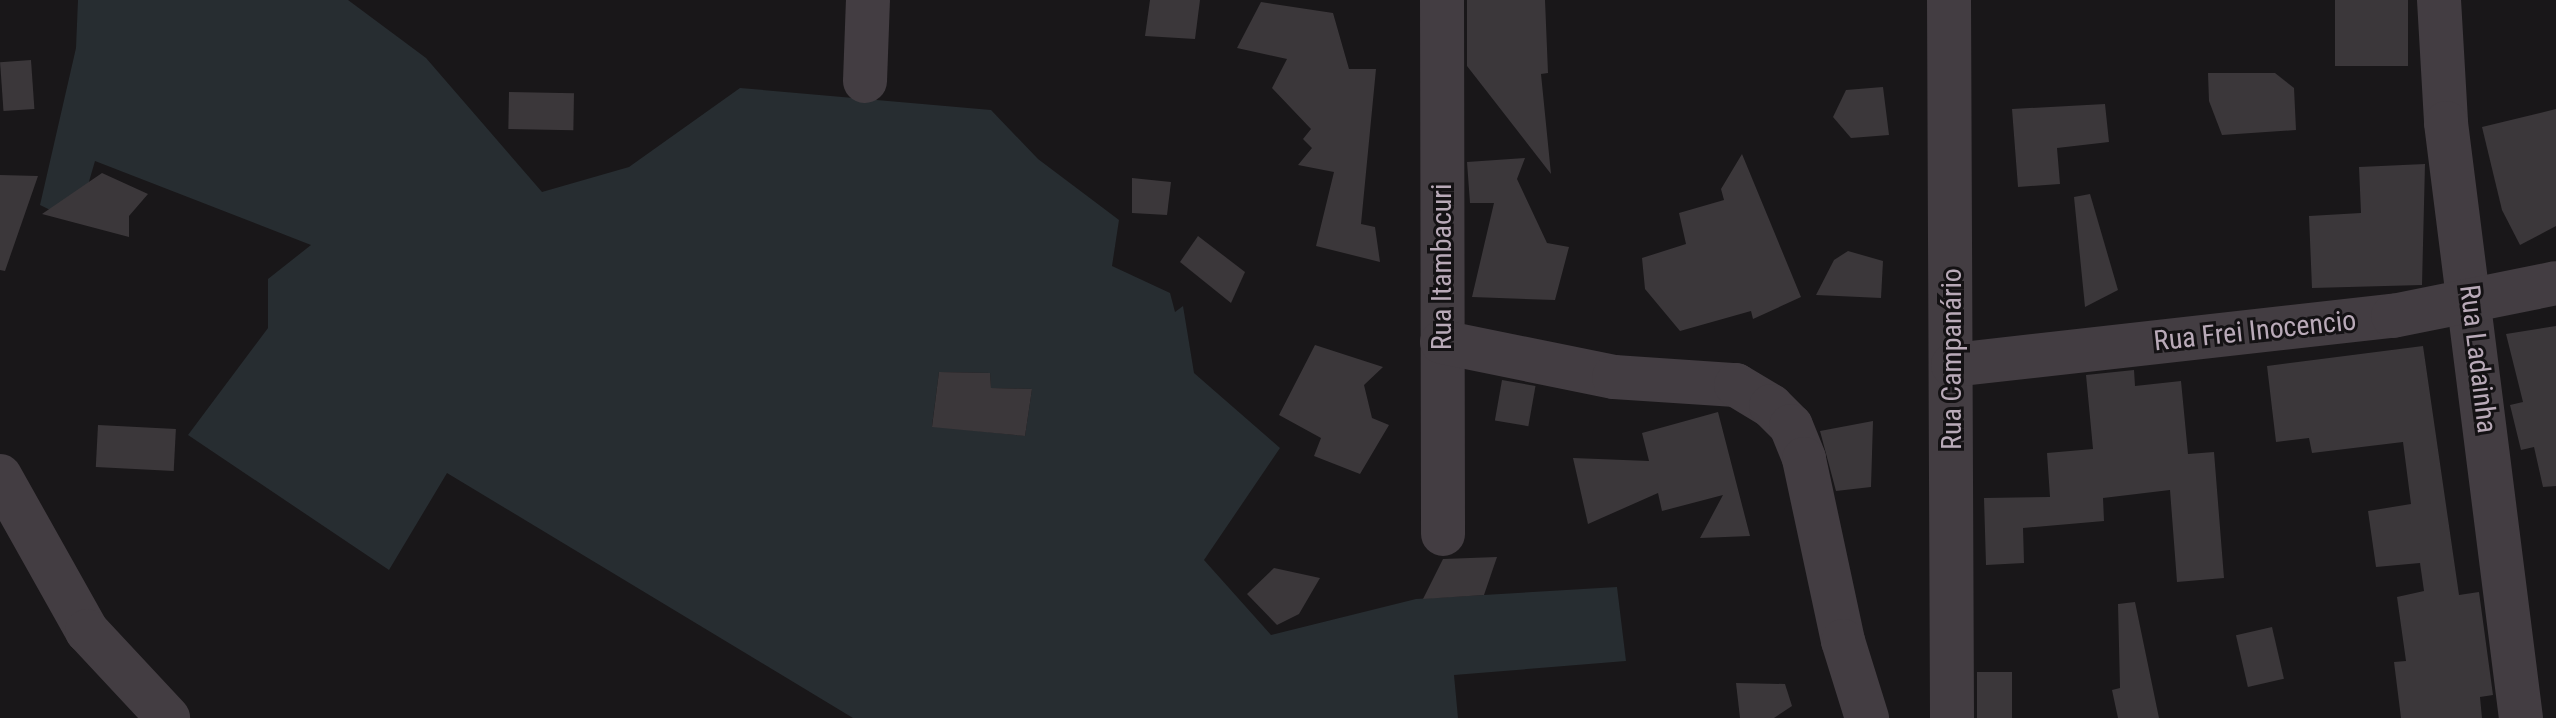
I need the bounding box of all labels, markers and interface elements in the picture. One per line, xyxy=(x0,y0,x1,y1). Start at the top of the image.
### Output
street label: Rua Itambacuri xyxy=(1425,184,1459,350)
street label: Rua Campanário xyxy=(1935,268,1969,450)
street label: Rua Ladainha xyxy=(2452,283,2504,435)
street label: Rua Frei Inocencio xyxy=(2152,304,2358,358)

